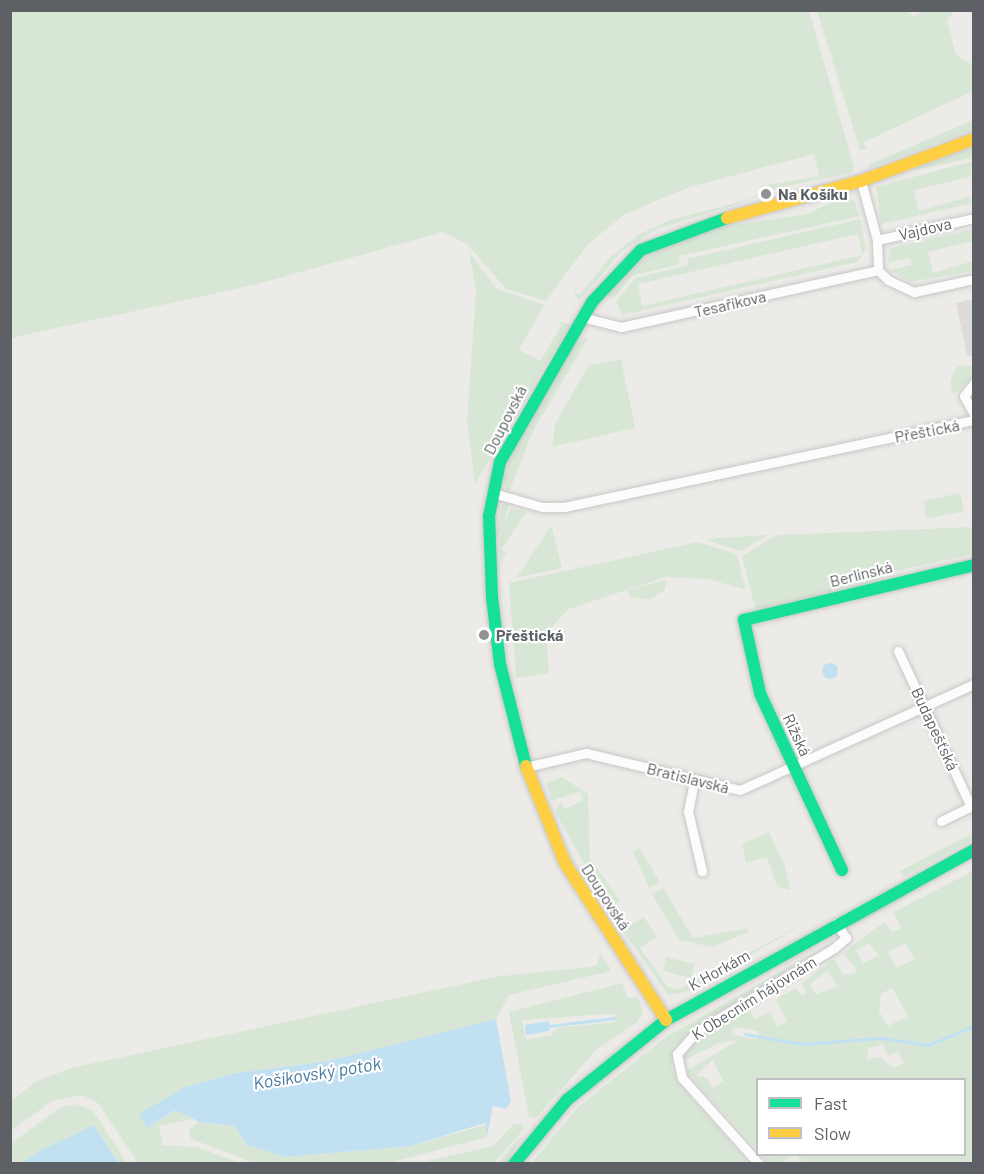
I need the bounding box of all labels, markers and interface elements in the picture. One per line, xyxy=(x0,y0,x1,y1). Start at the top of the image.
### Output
place label: Na Košíku xyxy=(778,184,848,204)
marker: Na Košíku xyxy=(759,187,773,201)
street label: Vajdova xyxy=(897,214,953,244)
street label: Tesaříkova xyxy=(692,286,768,322)
street label: Doupovská xyxy=(479,382,531,458)
street label: Přeštická xyxy=(893,415,961,447)
street label: Berlínská xyxy=(828,557,894,591)
place label: Přeštická xyxy=(496,625,564,645)
marker: Přeštická xyxy=(477,628,491,642)
street label: Budapešťská xyxy=(907,684,963,774)
street label: Rižská xyxy=(779,711,815,759)
street label: Bratislavská xyxy=(645,759,731,797)
street label: Doupovská xyxy=(577,860,635,934)
street label: K Horkám xyxy=(685,945,753,995)
street label: K Obecním hájovnám xyxy=(688,952,820,1044)
water label: Košíkovský potok xyxy=(251,1052,383,1094)
legend xyxy=(756,1078,966,1156)
text: Fast xyxy=(814,1092,848,1114)
text: Slow xyxy=(814,1122,851,1144)

